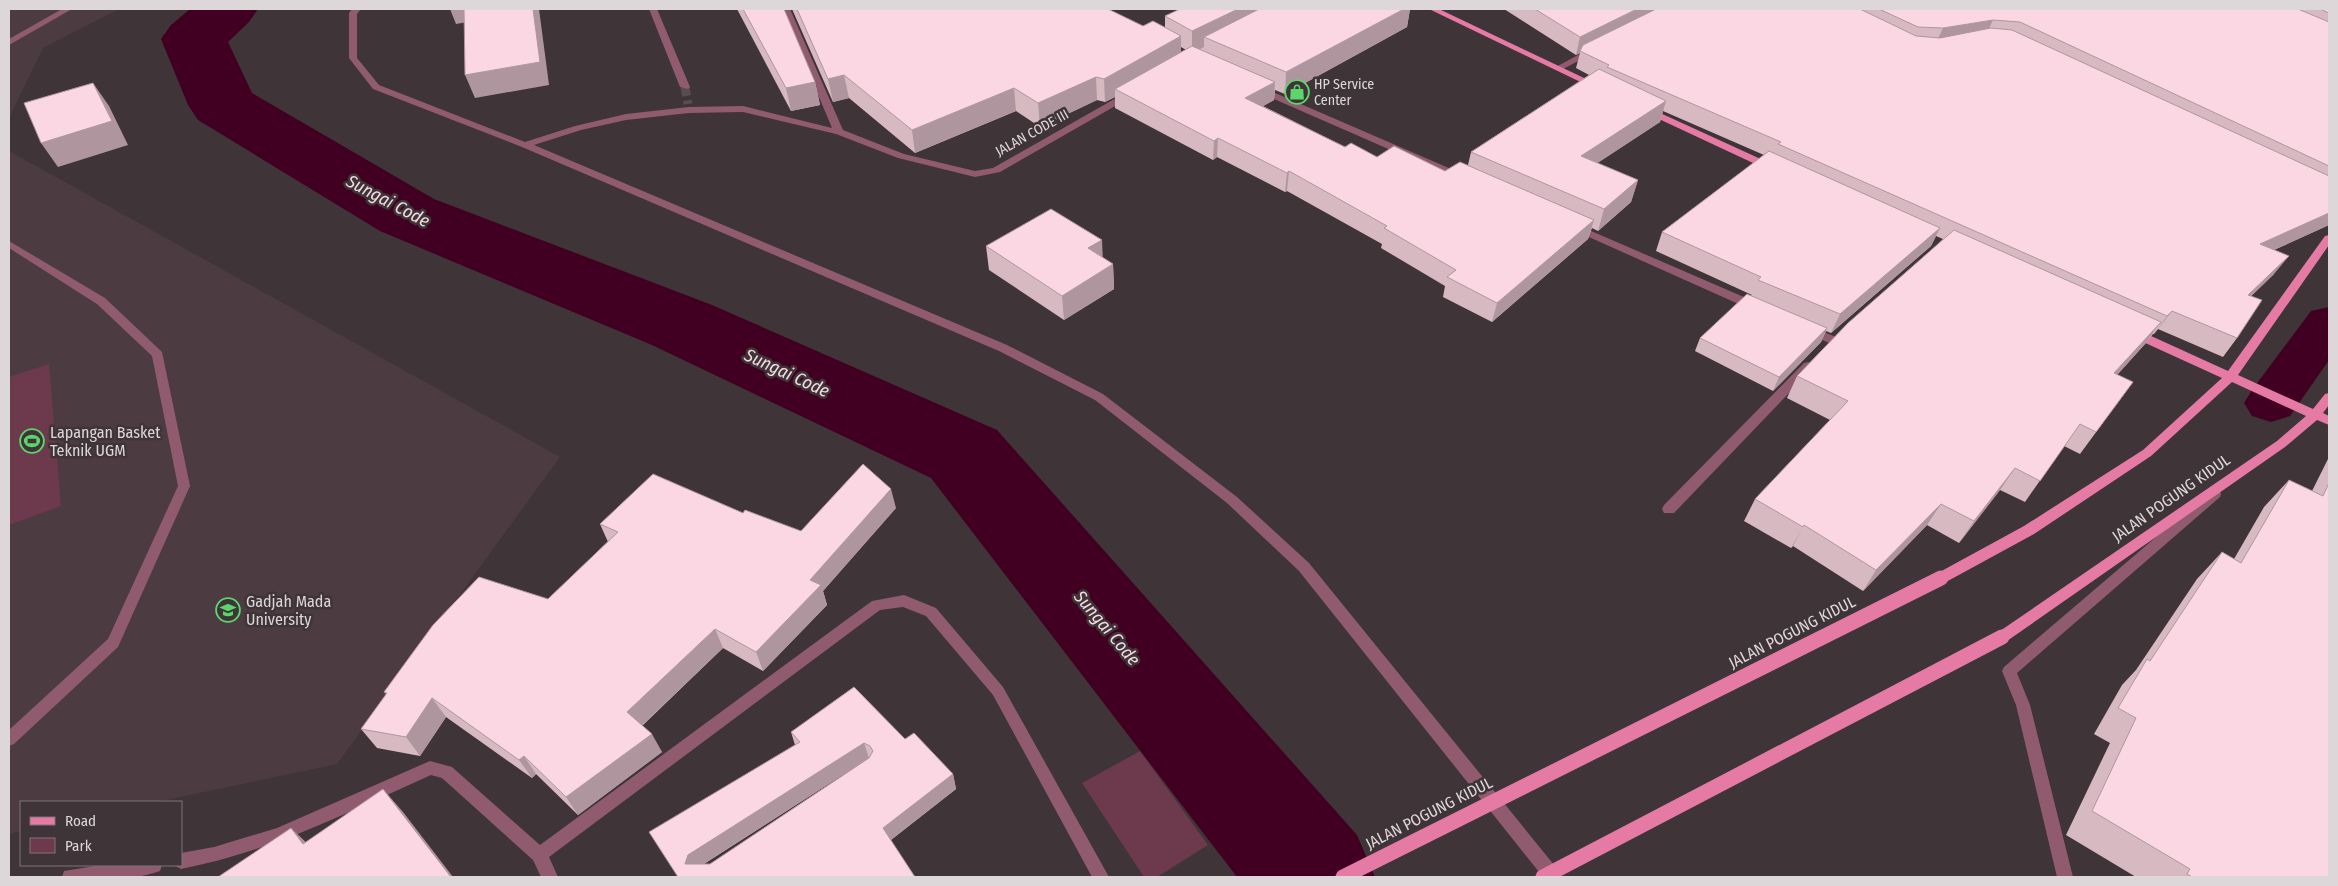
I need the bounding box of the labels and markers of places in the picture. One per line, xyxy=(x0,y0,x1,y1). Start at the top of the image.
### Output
place label: HP Service Center xyxy=(1314,76,1374,109)
shop icon: HP Service Center xyxy=(1284,79,1310,105)
place label: Lapangan Basket Teknik UGM xyxy=(50,423,161,460)
sports icon: Lapangan Basket Teknik UGM xyxy=(19,428,45,454)
place label: Gadjah Mada University xyxy=(246,592,331,629)
school or university icon: Gadjah Mada University xyxy=(215,597,241,623)

